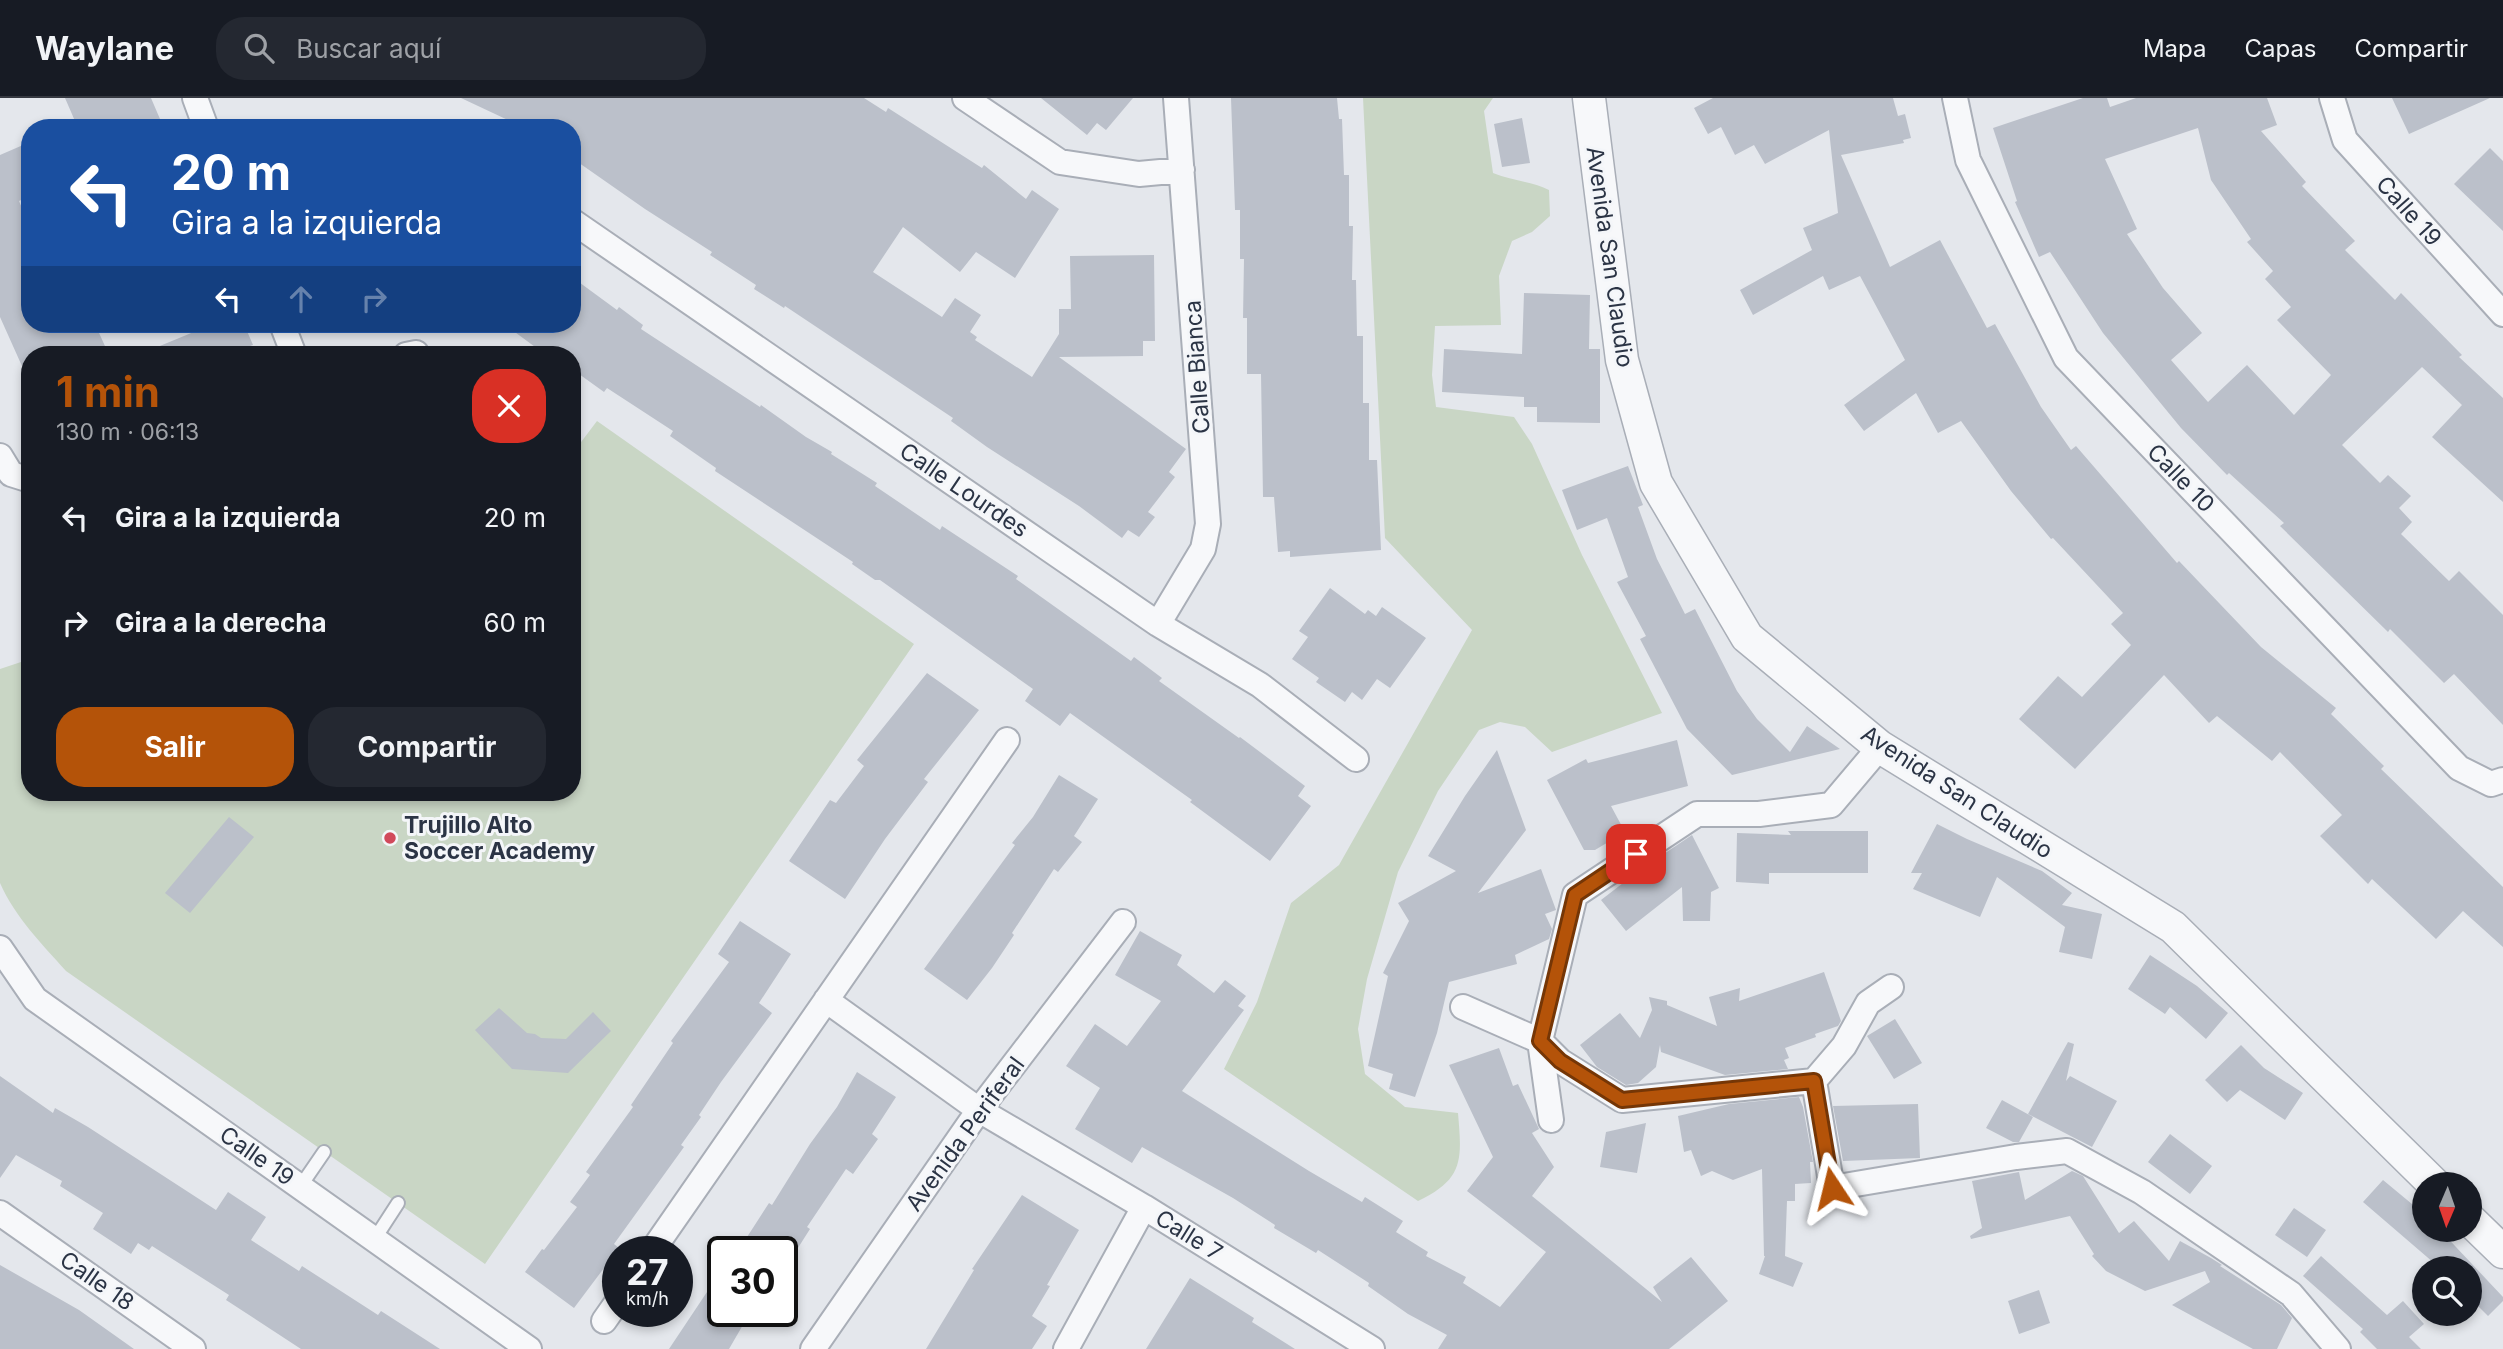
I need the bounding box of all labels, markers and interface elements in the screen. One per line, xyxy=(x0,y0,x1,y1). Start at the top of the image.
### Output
search box xyxy=(216,17,706,80)
text: Waylane xyxy=(35,28,174,68)
icon: search xyxy=(240,29,278,67)
text: Buscar aquí xyxy=(296,33,441,64)
text: Mapa xyxy=(2143,34,2206,63)
text: Capas xyxy=(2244,34,2317,63)
text: Compartir xyxy=(2355,34,2468,63)
text: 20 m xyxy=(171,143,291,202)
street label: Avenida San Claudio xyxy=(1581,145,1639,369)
icon: left xyxy=(56,147,147,238)
street label: Calle 19 xyxy=(2370,170,2448,252)
text: Gira a la izquierda xyxy=(171,203,442,242)
icon: left xyxy=(209,280,247,318)
icon: ahead xyxy=(282,280,320,318)
icon: right xyxy=(355,280,393,318)
street label: Calle Bianca xyxy=(1178,299,1216,435)
text: 1 min xyxy=(56,366,160,417)
button: close xyxy=(472,369,546,443)
text: 130 m · 06:13 xyxy=(56,418,199,446)
street label: Calle Lourdes xyxy=(894,437,1034,543)
street label: Calle 10 xyxy=(2142,438,2220,518)
icon: left xyxy=(56,499,94,537)
text: Gira a la izquierda xyxy=(115,502,341,533)
text: 20 m xyxy=(484,502,546,533)
icon: right xyxy=(56,604,94,642)
text: Gira a la derecha xyxy=(115,607,327,638)
text: 60 m xyxy=(483,607,546,638)
button: Salir xyxy=(56,707,294,787)
button: Compartir xyxy=(308,707,546,787)
street label: Avenida San Claudio xyxy=(1856,720,2058,864)
place label: Trujillo Alto Soccer Academy xyxy=(404,811,595,865)
pin xyxy=(1606,824,1666,884)
marker: Trujillo Alto Soccer Academy xyxy=(382,830,398,846)
icon: arrive xyxy=(1617,835,1655,873)
street label: Avenida Periferal xyxy=(900,1051,1030,1217)
street label: Calle 19 xyxy=(214,1120,300,1192)
position arrow xyxy=(1795,1151,1869,1225)
north arrow xyxy=(2412,1172,2482,1242)
map controls xyxy=(2412,1172,2482,1326)
street label: Calle 7 xyxy=(1150,1204,1228,1266)
speed limit sign: 30 xyxy=(707,1236,798,1327)
street label: Calle 18 xyxy=(54,1245,140,1317)
text: 27 xyxy=(626,1251,669,1293)
button: search xyxy=(2412,1256,2482,1326)
text: km/h xyxy=(626,1288,669,1309)

